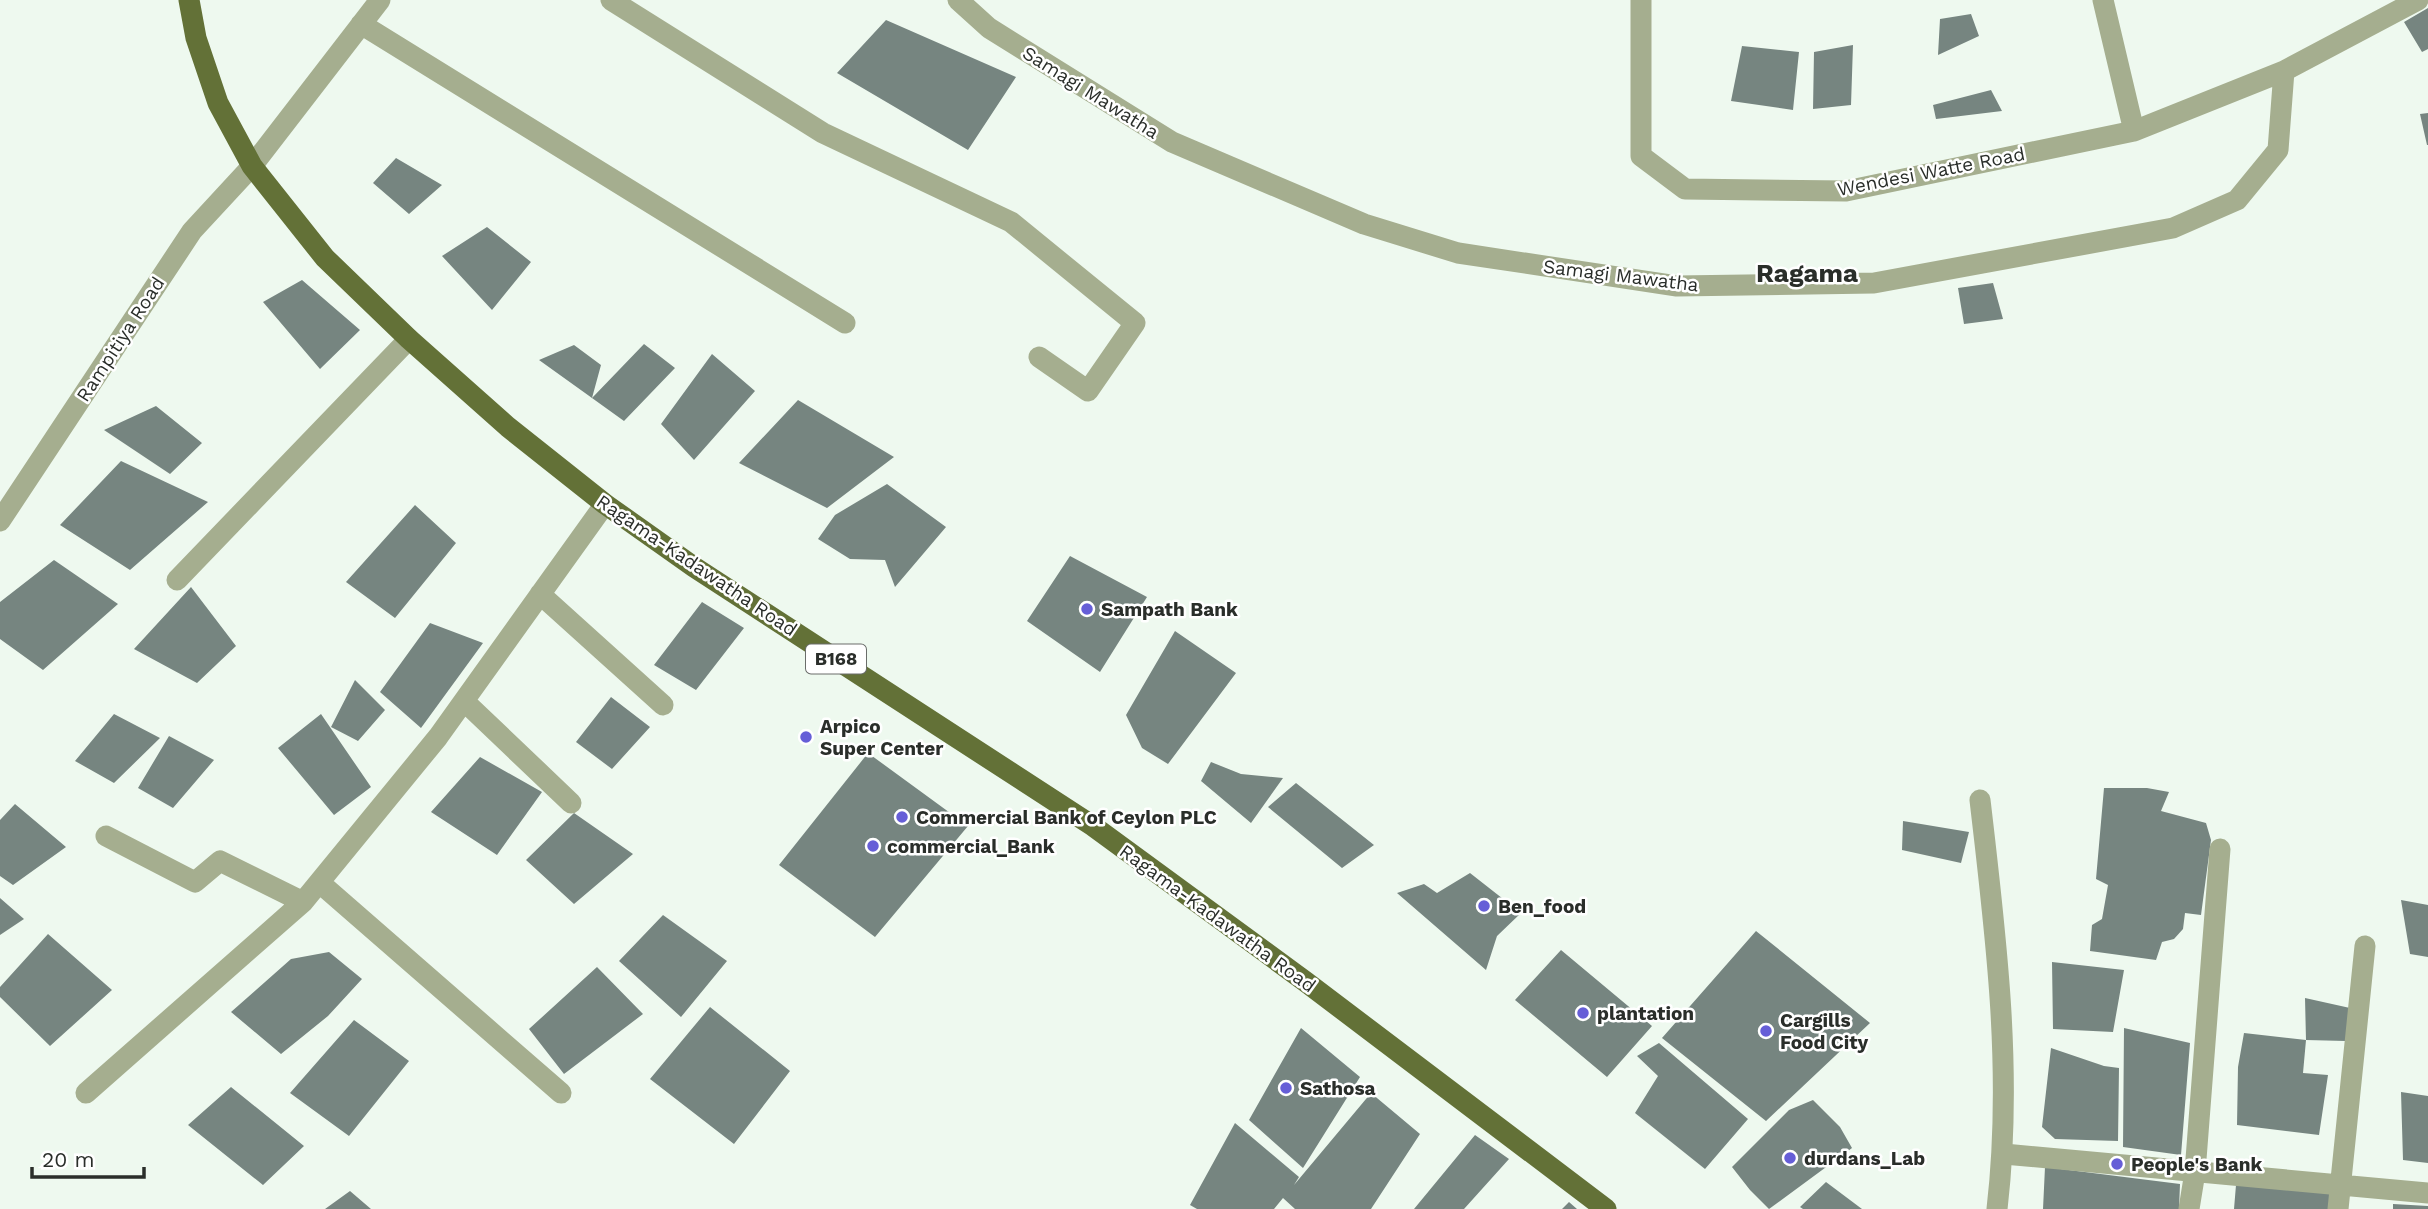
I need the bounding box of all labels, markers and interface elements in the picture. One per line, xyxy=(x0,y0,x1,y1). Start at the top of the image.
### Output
street label: Samagi Mawatha xyxy=(1018,41,1163,144)
street label: Wendesi Watte Road xyxy=(1835,142,2027,201)
street label: Samagi Mawatha xyxy=(1542,255,1700,296)
district label: Ragama xyxy=(1756,258,1858,288)
street label: Rampitiya Road xyxy=(72,273,169,406)
street label: Ragama-Kadawatha Road xyxy=(592,490,801,641)
place label: Sampath Bank xyxy=(1101,598,1238,621)
marker: Sampath Bank xyxy=(1079,601,1095,617)
road number: B168 xyxy=(806,644,866,674)
place label: Arpico Super Center xyxy=(820,715,944,760)
marker: Arpico Super Center xyxy=(798,729,814,745)
place label: Commercial Bank of Ceylon PLC xyxy=(916,806,1217,829)
marker: Commercial Bank of Ceylon PLC xyxy=(894,809,910,825)
place label: commercial_Bank xyxy=(887,835,1055,858)
marker: commercial_Bank xyxy=(865,838,881,854)
street label: Ragama-Kadawatha Road xyxy=(1115,839,1320,997)
place label: Ben_food xyxy=(1498,895,1586,918)
marker: Ben_food xyxy=(1476,898,1492,914)
place label: plantation xyxy=(1597,1002,1694,1025)
marker: plantation xyxy=(1575,1005,1591,1021)
place label: Cargills Food City xyxy=(1780,1009,1869,1054)
marker: Cargills Food City xyxy=(1758,1023,1774,1039)
place label: Sathosa xyxy=(1300,1077,1376,1100)
marker: Sathosa xyxy=(1278,1080,1294,1096)
scale bar xyxy=(32,1136,144,1180)
text: 20 m xyxy=(42,1147,94,1172)
place label: durdans_Lab xyxy=(1804,1147,1925,1170)
marker: durdans_Lab xyxy=(1782,1150,1798,1166)
place label: People's Bank xyxy=(2131,1153,2262,1176)
marker: People's Bank xyxy=(2109,1156,2125,1172)

